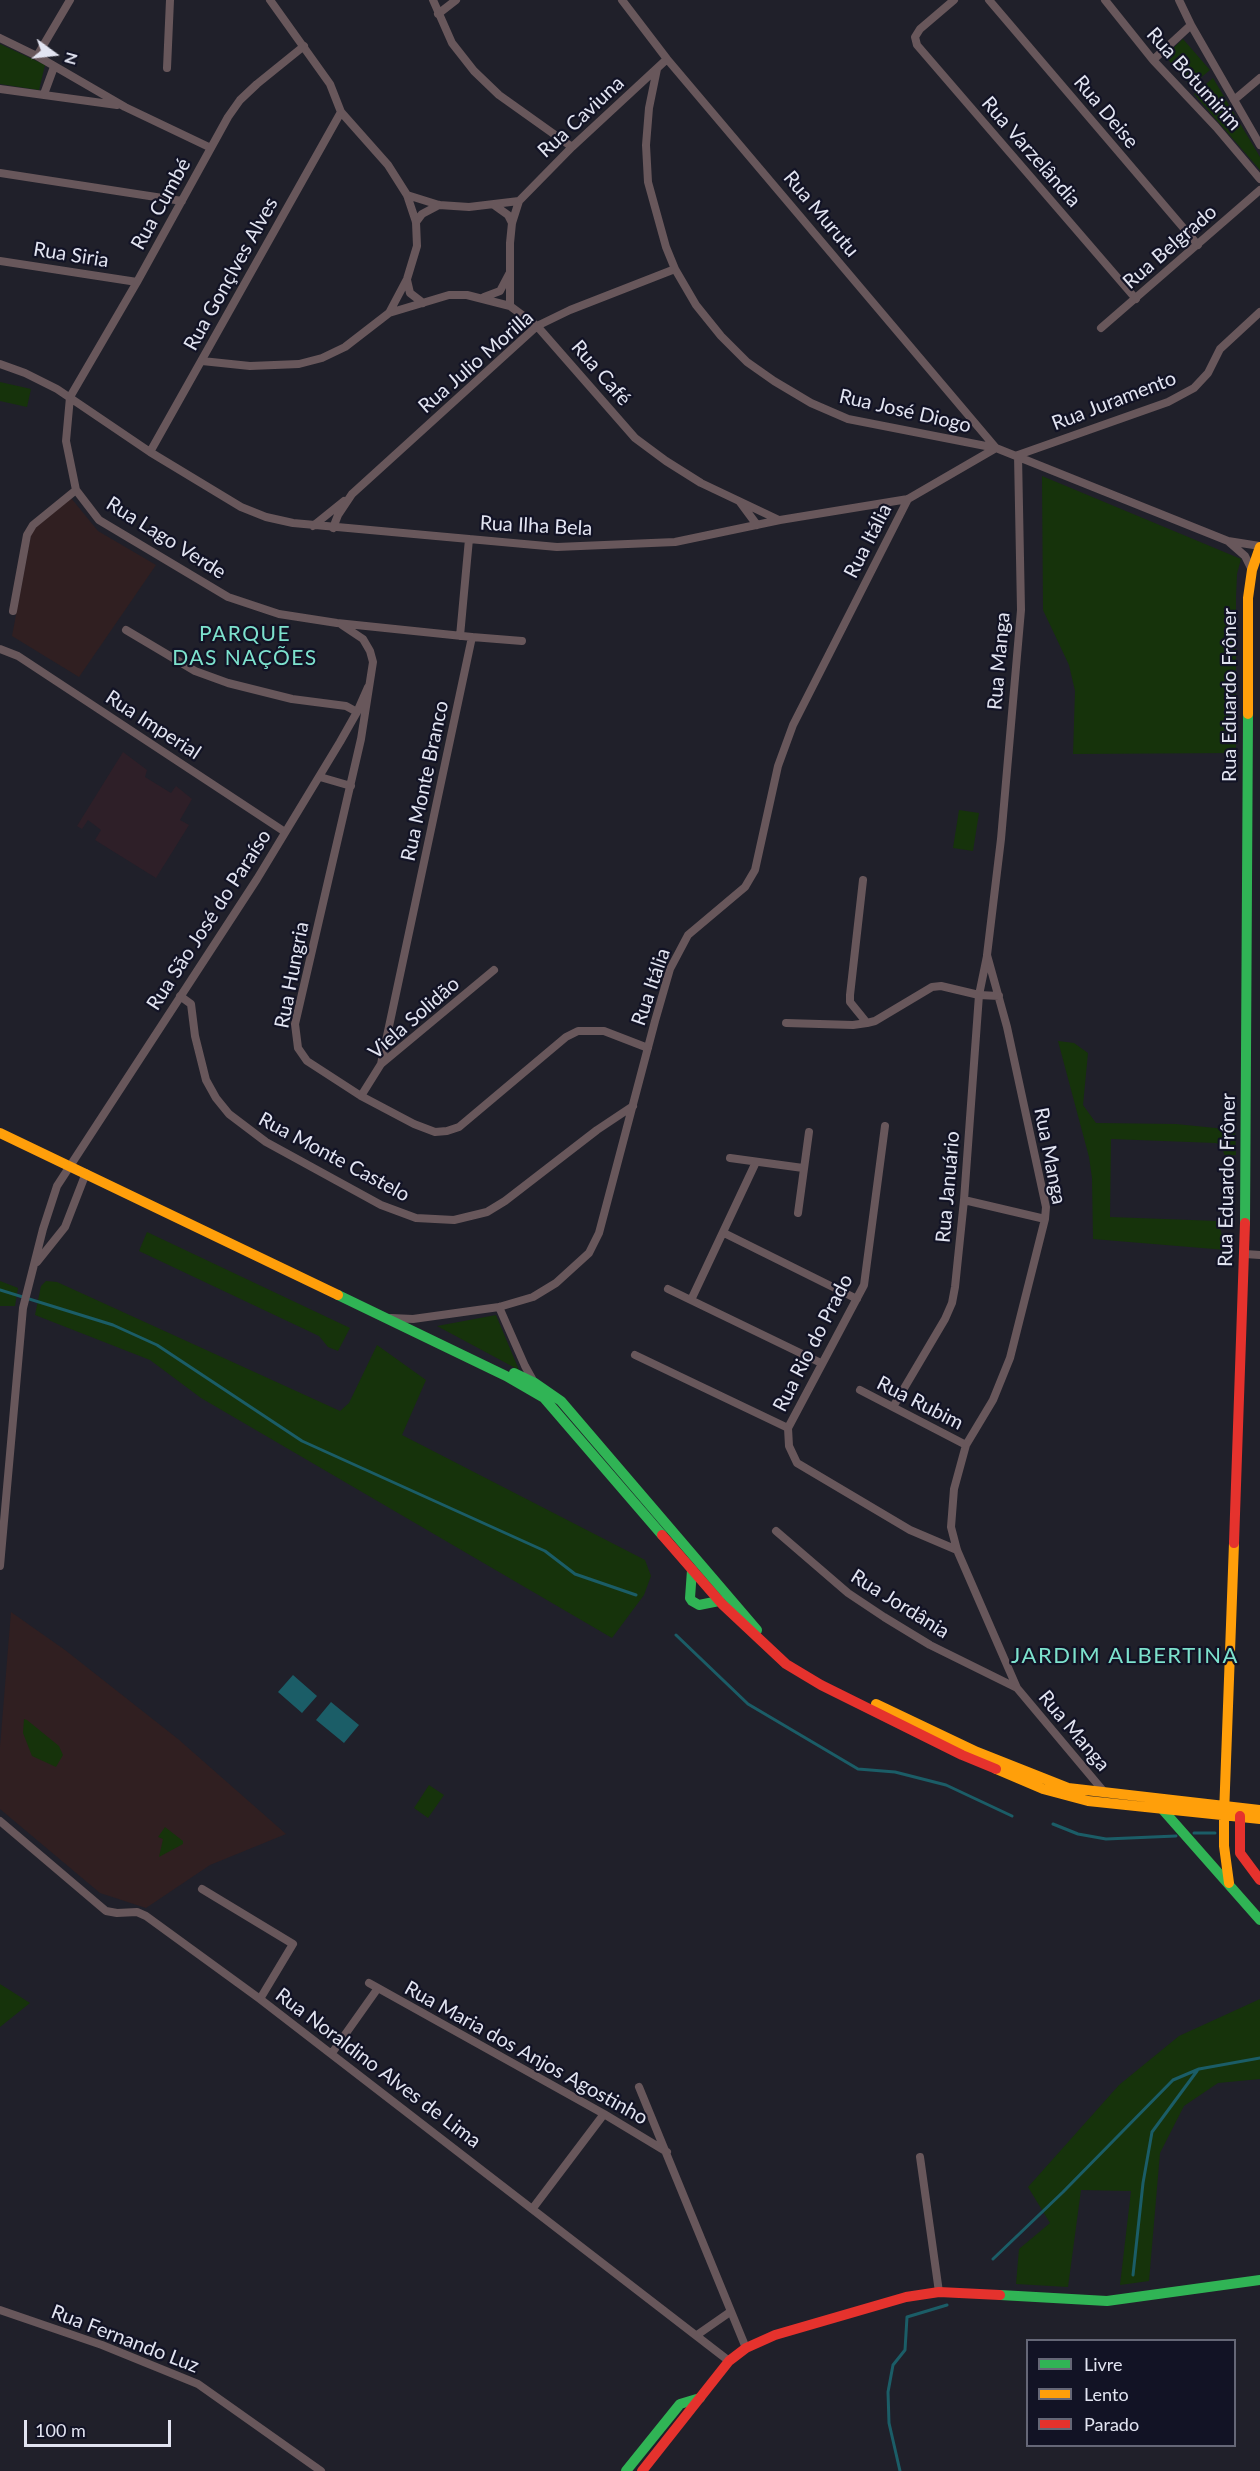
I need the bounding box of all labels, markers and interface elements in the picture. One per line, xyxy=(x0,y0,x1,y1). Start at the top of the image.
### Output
street label: Rua Botumirim xyxy=(1141,23,1247,135)
north arrow xyxy=(24,24,84,84)
text: N xyxy=(61,50,83,67)
street label: Rua Caviuna xyxy=(533,71,629,163)
street label: Rua Deise xyxy=(1069,71,1143,153)
street label: Rua Varzelândia xyxy=(976,92,1086,212)
street label: Rua Cumbé xyxy=(126,154,196,254)
street label: Rua Murutu xyxy=(778,166,864,262)
street label: Rua Gonçlves Alves xyxy=(179,193,283,355)
street label: Rua Belgrado xyxy=(1118,200,1222,294)
street label: Rua Siria xyxy=(32,237,110,273)
street label: Rua Julio Morilla xyxy=(414,305,538,419)
street label: Rua Café xyxy=(566,335,636,411)
street label: Rua Juramento xyxy=(1048,366,1180,436)
street label: Rua José Diogo xyxy=(837,384,973,438)
street label: Rua Lago Verde xyxy=(102,492,230,584)
street label: Rua Itália xyxy=(839,500,897,582)
street label: Rua Ilha Bela xyxy=(479,511,593,541)
street label: Rua Eduardo Frôner xyxy=(1218,608,1242,782)
street label: Rua Manga xyxy=(983,611,1015,711)
district label: PARQUE DAS NAÇÕES xyxy=(172,621,318,671)
street label: Rua Imperial xyxy=(101,685,205,765)
street label: Rua Monte Branco xyxy=(396,699,454,863)
street label: Rua São José do Paraíso xyxy=(142,825,276,1015)
street label: Rua Hungria xyxy=(270,920,314,1030)
street label: Rua Itália xyxy=(627,945,675,1029)
street label: Viela Solidão xyxy=(364,972,464,1064)
street label: Rua Eduardo Frôner xyxy=(1213,1093,1241,1267)
street label: Rua Manga xyxy=(1029,1106,1071,1206)
street label: Rua Monte Castelo xyxy=(254,1107,414,1207)
street label: Rua Januário xyxy=(931,1130,965,1244)
street label: Rua Rio do Prado xyxy=(768,1270,858,1416)
street label: Rua Rubim xyxy=(873,1371,967,1435)
street label: Rua Jordânia xyxy=(846,1564,954,1644)
district label: JARDIM ALBERTINA xyxy=(1011,1643,1239,1669)
street label: Rua Manga xyxy=(1033,1686,1115,1776)
street label: Rua Maria dos Anjos Agostinho xyxy=(400,1976,652,2130)
street label: Rua Noraldino Alves de Lima xyxy=(271,1983,485,2153)
street label: Rua Fernando Luz xyxy=(48,2300,202,2378)
legend xyxy=(1026,2339,1236,2447)
text: Livre xyxy=(1084,2353,1123,2375)
text: Lento xyxy=(1084,2383,1129,2405)
scale bar xyxy=(27,2408,174,2446)
text: Parado xyxy=(1084,2413,1139,2435)
text: 100 m xyxy=(35,2419,86,2441)

